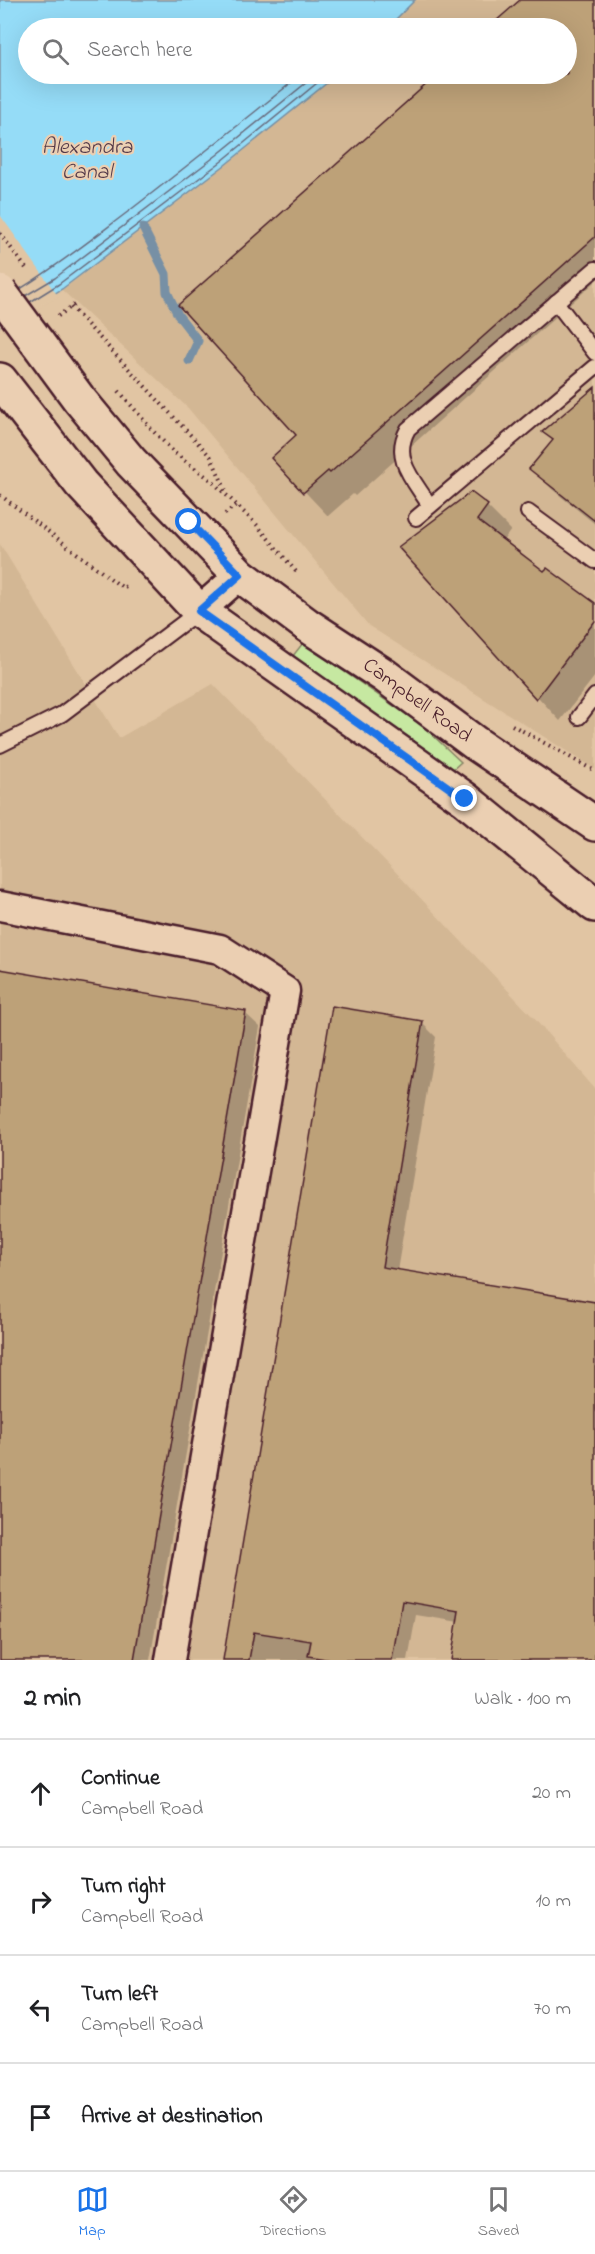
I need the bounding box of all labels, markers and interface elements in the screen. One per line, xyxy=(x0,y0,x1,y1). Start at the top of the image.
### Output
search box xyxy=(18,18,577,84)
icon: search xyxy=(39,35,72,68)
text: Search here xyxy=(87,35,192,67)
water label: Alexandra Canal xyxy=(42,132,133,189)
route start xyxy=(175,508,201,534)
street label: Campbell Road xyxy=(356,651,478,751)
route end xyxy=(451,785,477,811)
text: 2 min xyxy=(24,1680,81,1718)
text: Walk · 100 m xyxy=(474,1685,571,1714)
text: Continue xyxy=(81,1763,160,1795)
icon: ahead xyxy=(24,1777,57,1810)
text: 20 m xyxy=(532,1779,571,1808)
text: Campbell Road xyxy=(81,1795,203,1824)
text: Turn right xyxy=(81,1871,166,1903)
icon: right xyxy=(24,1885,57,1918)
text: 10 m xyxy=(535,1887,571,1916)
text: Campbell Road xyxy=(81,1903,203,1932)
text: Turn left xyxy=(81,1979,158,2011)
icon: left xyxy=(24,1993,57,2026)
text: 70 m xyxy=(534,1995,571,2024)
text: Campbell Road xyxy=(81,2011,203,2040)
icon: arrive xyxy=(24,2101,57,2134)
text: Arrive at destination xyxy=(81,2101,263,2133)
tab: Map xyxy=(76,2183,109,2243)
tab: Directions xyxy=(260,2183,326,2243)
tab: Saved xyxy=(478,2183,519,2243)

